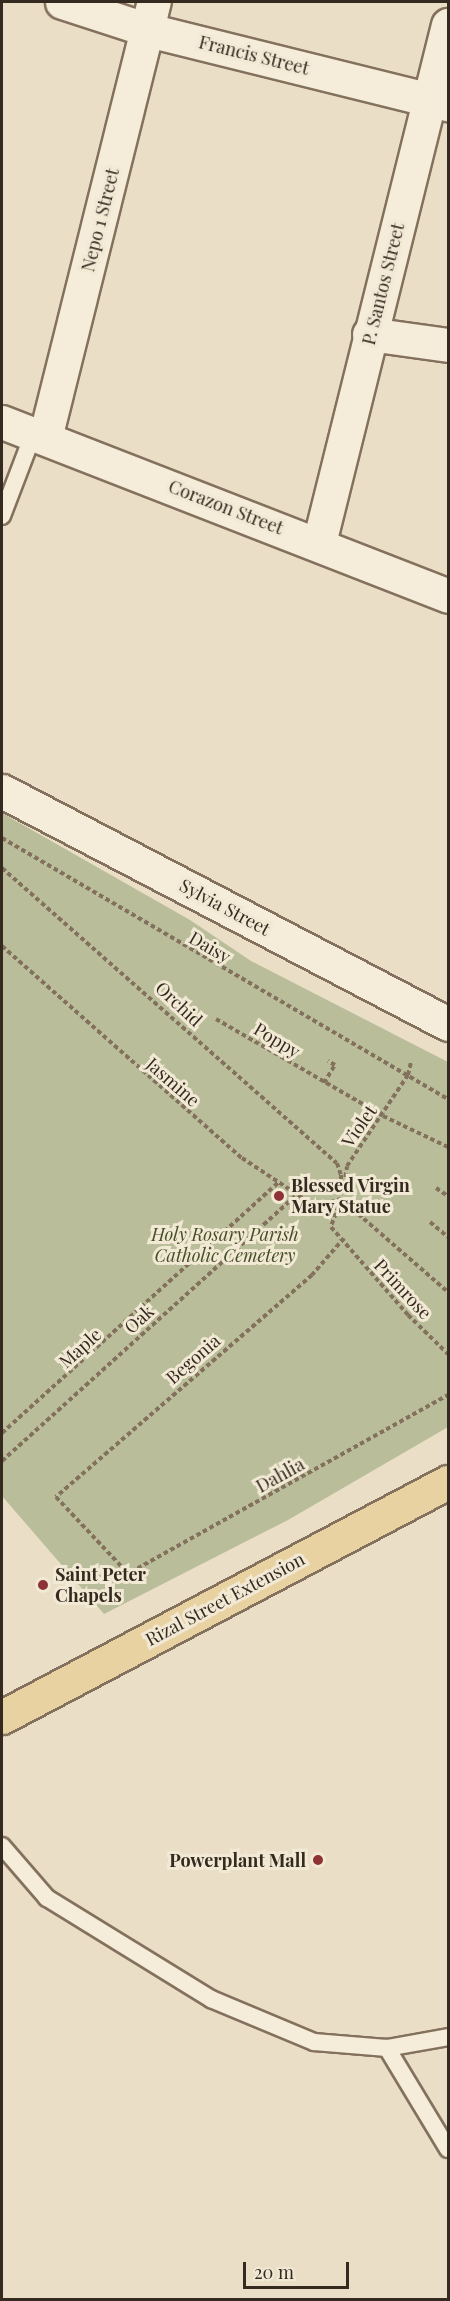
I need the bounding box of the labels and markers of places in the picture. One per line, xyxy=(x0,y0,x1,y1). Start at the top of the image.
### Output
place label: Blessed Virgin Mary Statue xyxy=(291,1175,410,1218)
marker: Blessed Virgin Mary Statue xyxy=(272,1189,286,1203)
place label: Saint Peter Chapels xyxy=(55,1564,146,1606)
marker: Saint Peter Chapels xyxy=(36,1578,50,1592)
place label: Powerplant Mall xyxy=(169,1849,306,1871)
marker: Powerplant Mall xyxy=(311,1853,325,1867)

